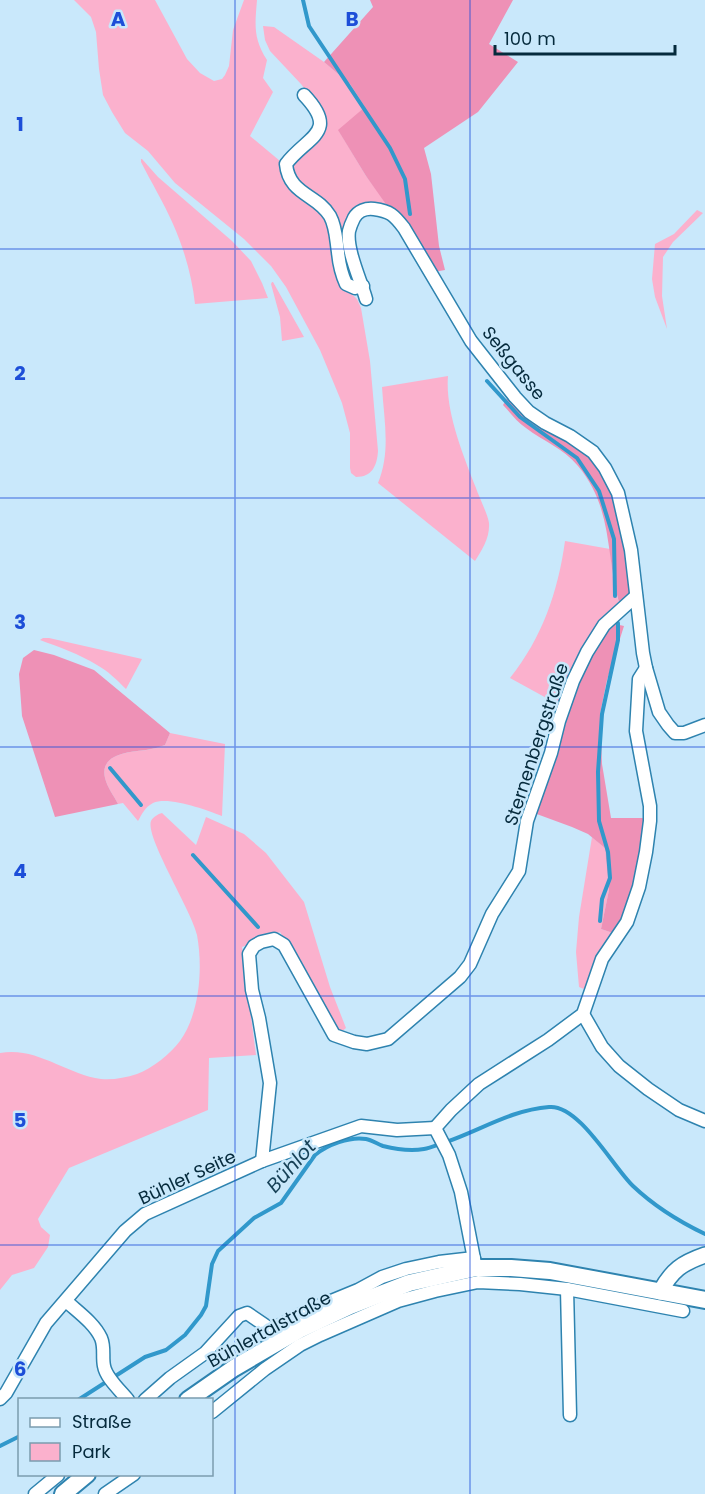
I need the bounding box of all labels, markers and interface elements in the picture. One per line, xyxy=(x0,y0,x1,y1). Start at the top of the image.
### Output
text: A xyxy=(111,5,126,33)
text: B xyxy=(345,5,359,33)
scale bar xyxy=(495,18,675,56)
text: 100 m xyxy=(504,26,556,51)
text: 1 xyxy=(16,110,24,138)
street label: Seßgasse xyxy=(477,321,551,405)
text: 2 xyxy=(14,359,26,387)
text: 3 xyxy=(14,608,26,636)
street label: Sternenbergstraße xyxy=(498,659,574,829)
text: 4 xyxy=(13,857,27,885)
text: 5 xyxy=(14,1106,27,1134)
water label: Bühlot xyxy=(260,1133,323,1199)
street label: Bühler Seite xyxy=(134,1143,240,1211)
street label: Bühlertalstraße xyxy=(203,1285,335,1373)
text: 6 xyxy=(14,1355,26,1383)
legend xyxy=(18,1398,213,1476)
text: Straße xyxy=(72,1409,131,1434)
text: Park xyxy=(72,1439,111,1464)

